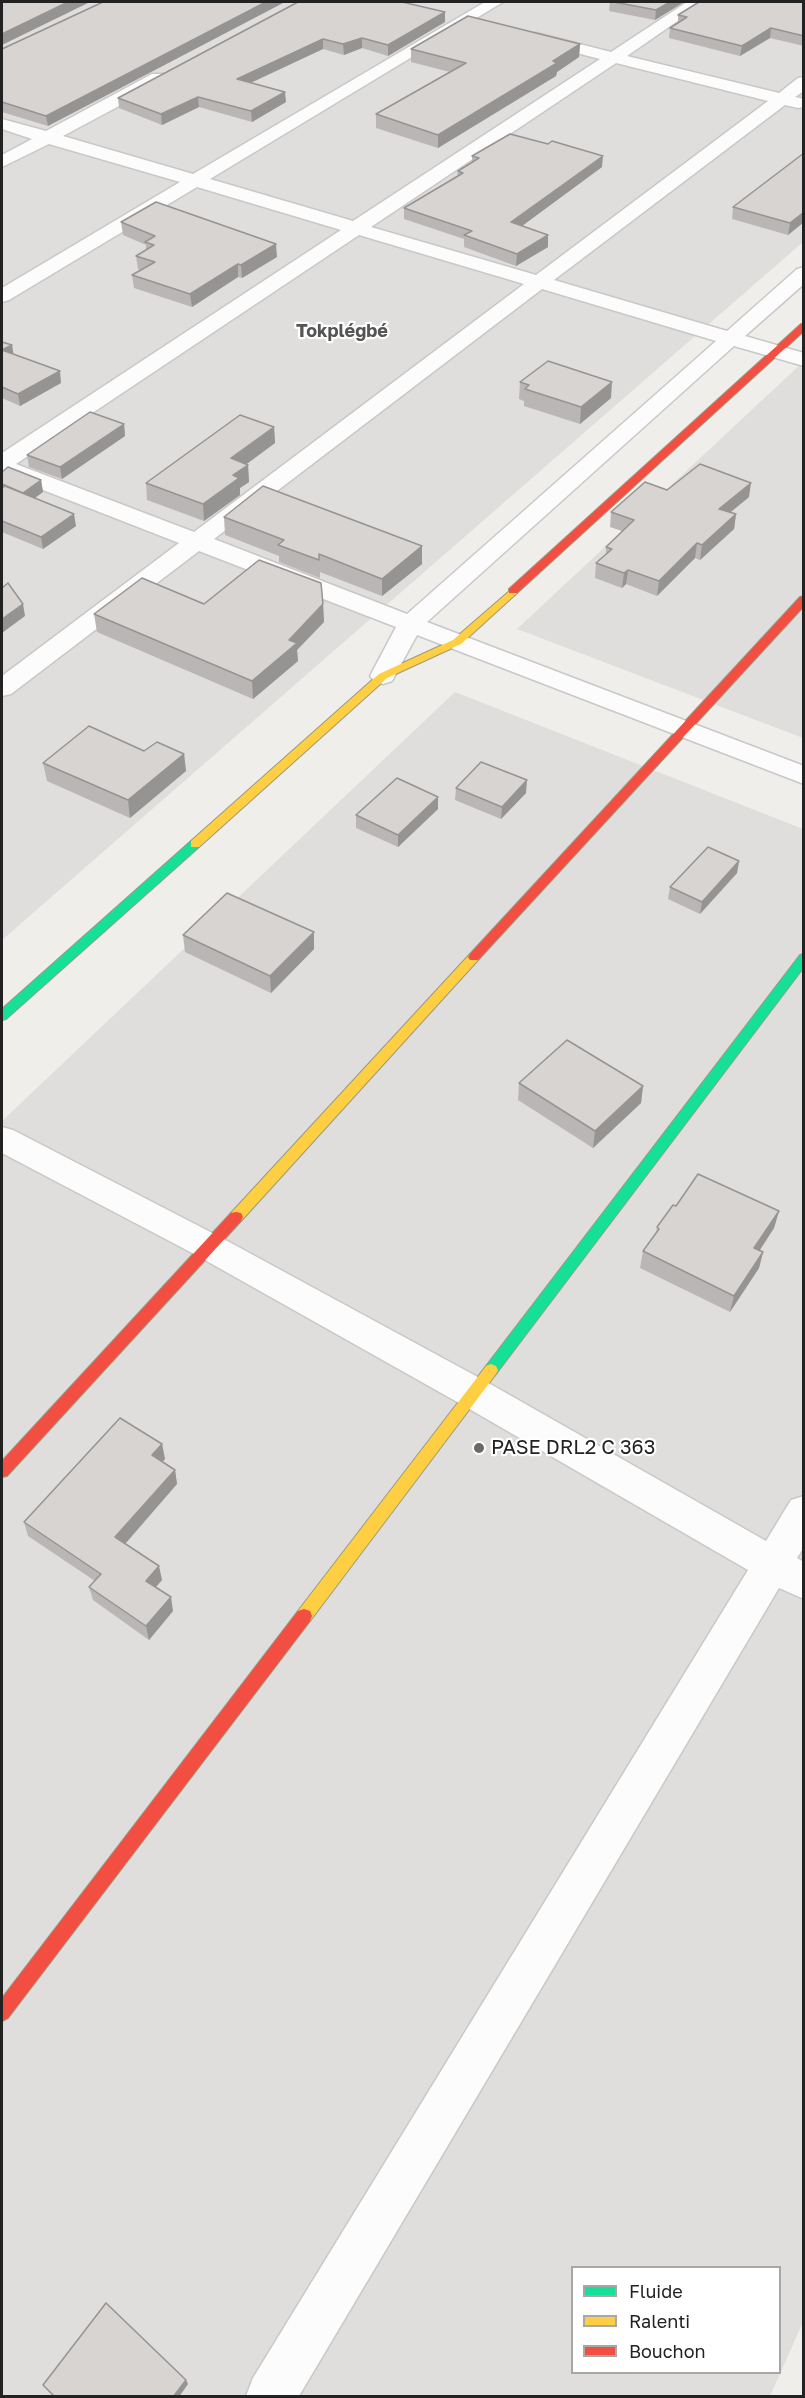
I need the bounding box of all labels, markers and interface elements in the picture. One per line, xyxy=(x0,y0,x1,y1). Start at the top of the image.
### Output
district label: Tokplégbé xyxy=(296,320,388,342)
place label: PASE DRL2 C 363 xyxy=(491,1436,655,1460)
marker: PASE DRL2 C 363 xyxy=(472,1441,486,1455)
legend xyxy=(571,2266,781,2374)
text: Fluide xyxy=(629,2280,683,2302)
text: Ralenti xyxy=(629,2310,690,2332)
text: Bouchon xyxy=(629,2340,706,2362)

